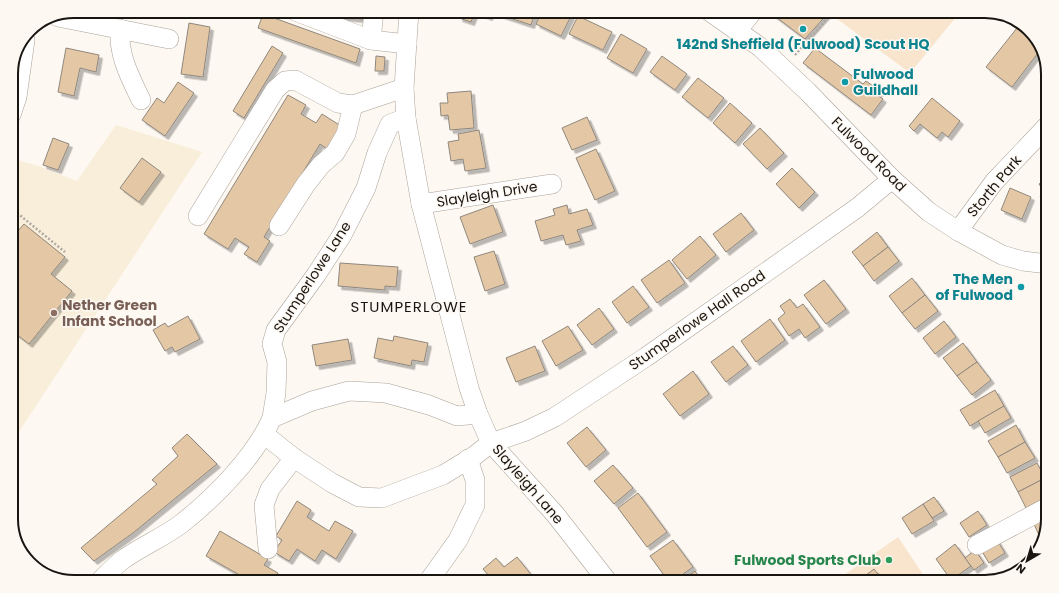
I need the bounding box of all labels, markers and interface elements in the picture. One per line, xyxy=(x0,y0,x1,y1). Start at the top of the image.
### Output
marker: 142nd Sheffield (Fulwood) Scout HQ xyxy=(798,24,808,34)
place label: 142nd Sheffield (Fulwood) Scout HQ xyxy=(676,34,930,54)
place label: Fulwood Guildhall xyxy=(853,64,918,100)
marker: Fulwood Guildhall xyxy=(840,77,850,87)
street label: Fulwood Road xyxy=(827,112,911,196)
street label: Storth Park xyxy=(962,150,1026,221)
street label: Slayleigh Drive xyxy=(435,176,539,212)
street label: Stumperlowe Lane xyxy=(268,217,356,337)
street label: Stumperlowe Hall Road xyxy=(625,265,769,375)
place label: The Men of Fulwood xyxy=(935,269,1013,305)
marker: The Men of Fulwood xyxy=(1016,282,1026,292)
place label: Nether Green Infant School xyxy=(62,295,157,331)
district label: STUMPERLOWE xyxy=(350,296,468,317)
marker: Nether Green Infant School xyxy=(49,308,59,318)
street label: Slayleigh Lane xyxy=(488,440,569,528)
north arrow xyxy=(1007,541,1047,581)
place label: Fulwood Sports Club xyxy=(734,550,881,570)
marker: Fulwood Sports Club xyxy=(884,555,894,565)
text: N xyxy=(1013,560,1029,578)

